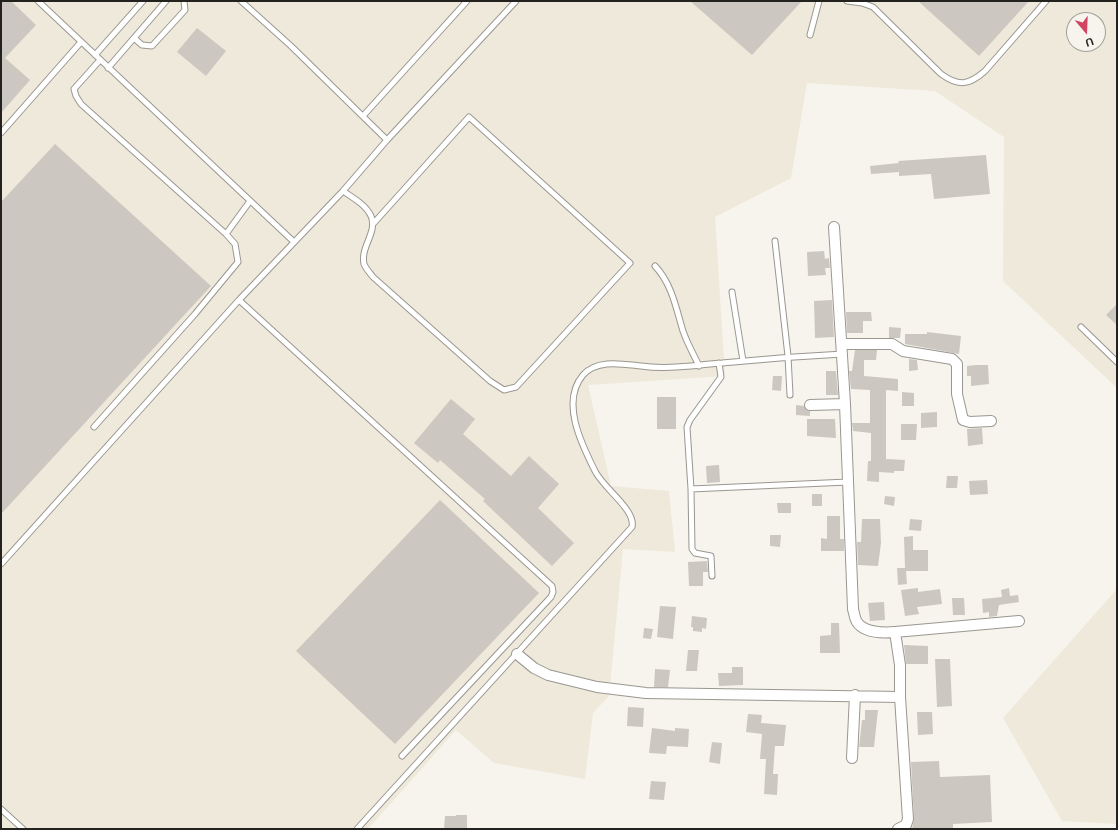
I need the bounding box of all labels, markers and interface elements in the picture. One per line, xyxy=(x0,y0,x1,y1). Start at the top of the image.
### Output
north arrow xyxy=(1066,12,1106,52)
text: U xyxy=(1084,35,1095,49)

